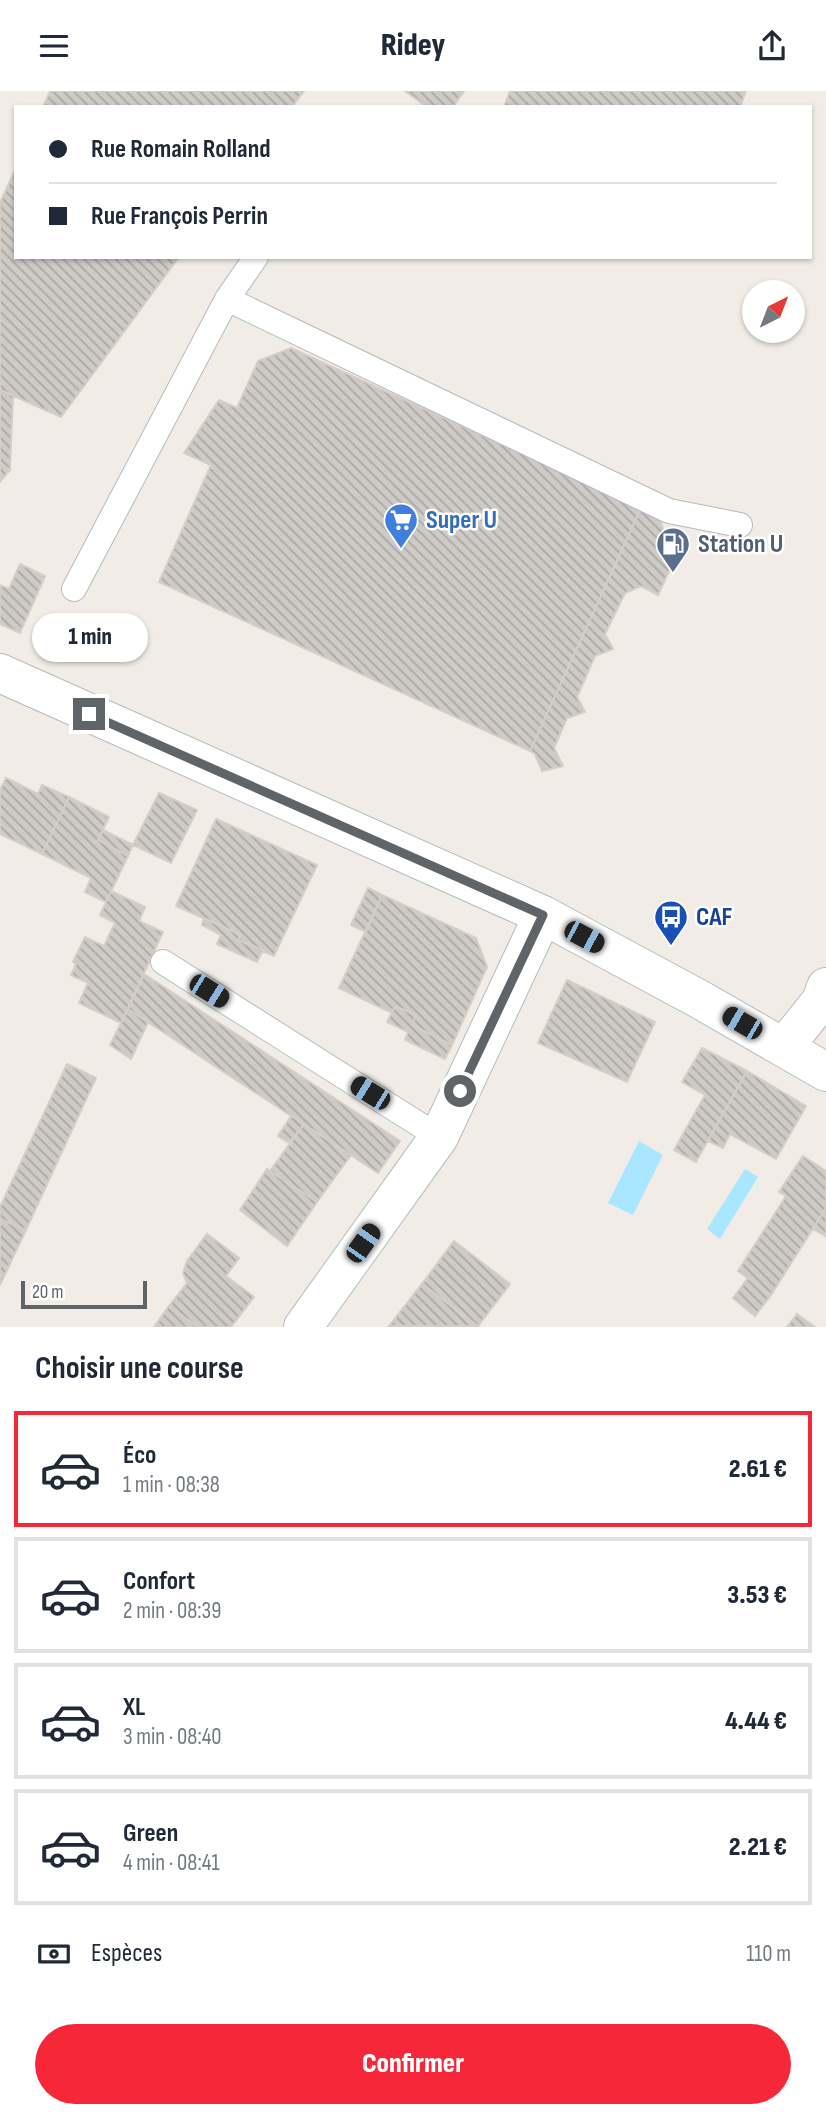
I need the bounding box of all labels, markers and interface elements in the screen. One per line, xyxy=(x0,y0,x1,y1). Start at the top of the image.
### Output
text: Ridey xyxy=(381,26,445,65)
icon: menu xyxy=(35,27,73,65)
icon: share xyxy=(753,27,791,65)
text: Rue Romain Rolland xyxy=(91,134,271,165)
text: Rue François Perrin xyxy=(91,201,268,232)
north arrow xyxy=(742,280,805,343)
map controls xyxy=(742,280,805,343)
supermarket icon: Super U xyxy=(382,501,420,550)
place label: Super U xyxy=(426,505,497,536)
fuel station icon: Station U xyxy=(654,525,692,574)
place label: Station U xyxy=(698,529,783,560)
callout: 1 min xyxy=(31,613,147,661)
text: 1 min xyxy=(68,623,112,651)
route end xyxy=(73,698,105,730)
bus stop icon: CAF xyxy=(652,898,690,947)
place label: CAF xyxy=(696,902,733,933)
car xyxy=(561,918,608,956)
car xyxy=(186,971,233,1011)
car xyxy=(719,1003,766,1043)
car xyxy=(347,1073,394,1113)
route start xyxy=(444,1075,476,1107)
car xyxy=(343,1220,384,1266)
scale bar xyxy=(21,1278,147,1310)
text: 20 m xyxy=(32,1281,64,1304)
text: Choisir une course xyxy=(35,1349,244,1388)
icon: car xyxy=(39,1438,102,1501)
text: Éco xyxy=(123,1440,156,1471)
text: 2.61 € xyxy=(729,1454,787,1485)
text: 1 min · 08:38 xyxy=(123,1471,220,1499)
icon: car xyxy=(39,1564,102,1627)
text: Confort xyxy=(123,1566,195,1597)
text: 3.53 € xyxy=(727,1580,787,1611)
text: 2 min · 08:39 xyxy=(123,1597,221,1625)
icon: car xyxy=(39,1690,102,1753)
text: XL xyxy=(123,1692,145,1723)
text: 4.44 € xyxy=(725,1706,787,1737)
text: 3 min · 08:40 xyxy=(123,1723,222,1751)
icon: car xyxy=(39,1816,102,1879)
text: Green xyxy=(123,1818,178,1849)
text: 2.21 € xyxy=(729,1832,787,1863)
text: 4 min · 08:41 xyxy=(123,1849,219,1877)
icon: cash xyxy=(35,1935,73,1973)
text: Espèces xyxy=(91,1938,162,1969)
text: 110 m xyxy=(746,1940,791,1968)
button: Confirmer xyxy=(35,2024,791,2104)

